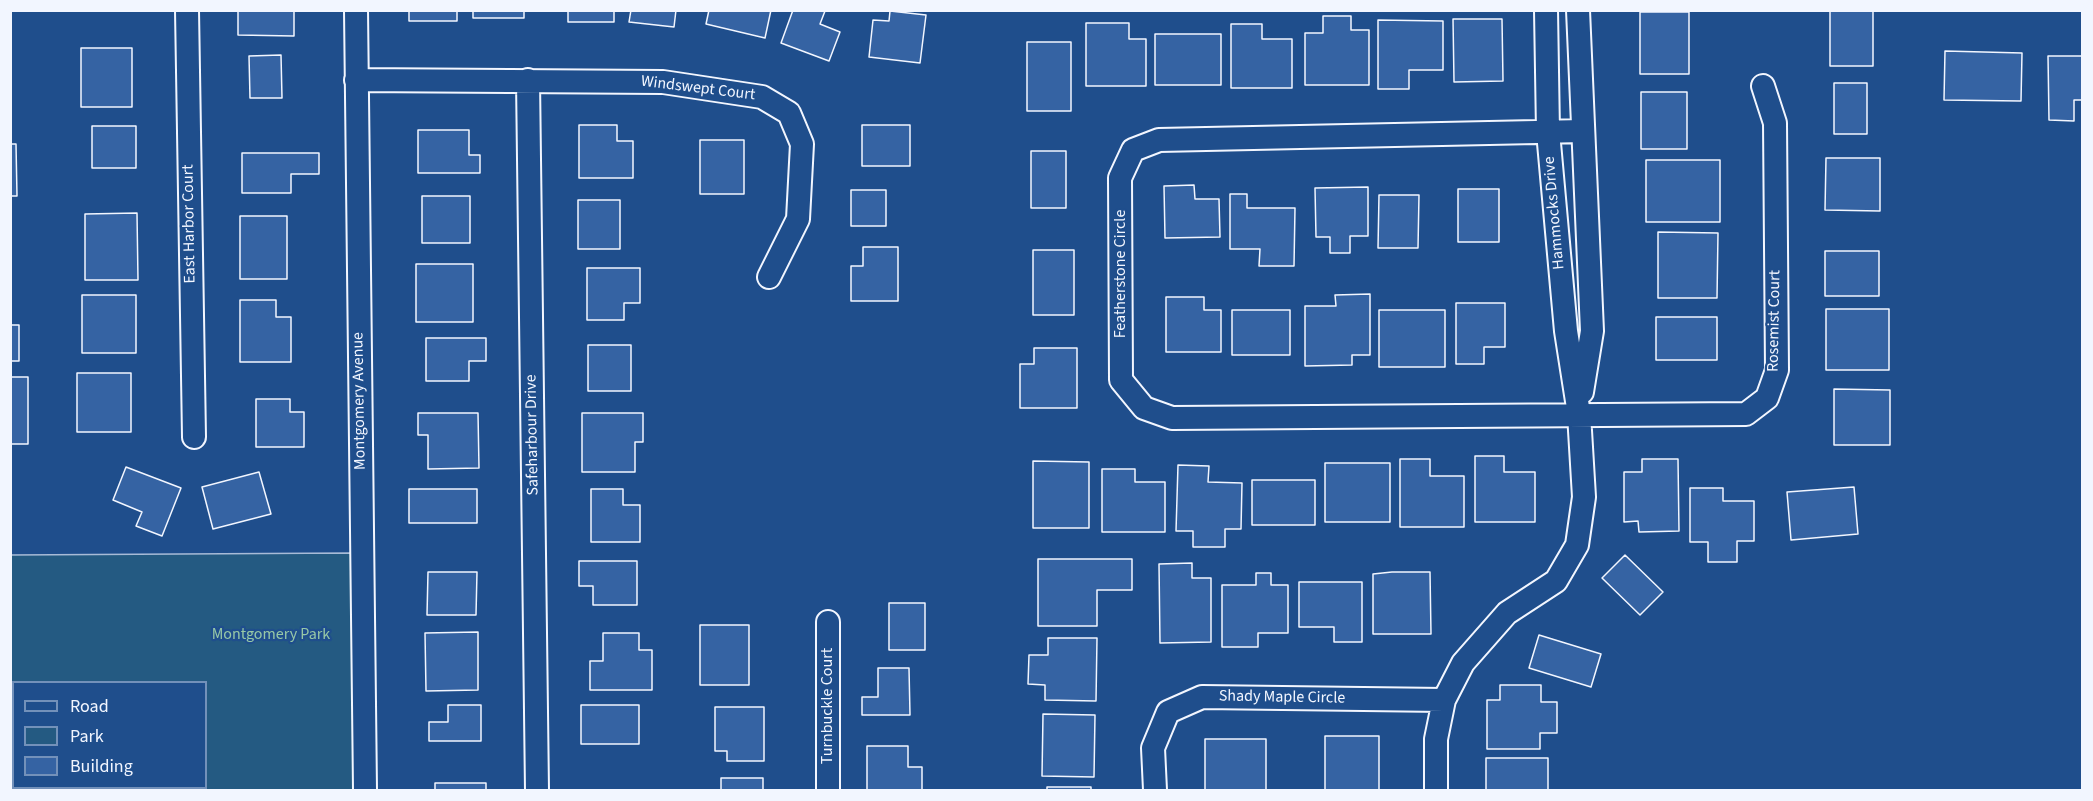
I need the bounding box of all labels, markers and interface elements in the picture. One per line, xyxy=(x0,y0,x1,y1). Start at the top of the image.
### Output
street label: Windswept Court xyxy=(640,72,756,106)
street label: Hammocks Drive xyxy=(1540,156,1570,270)
street label: East Harbor Court xyxy=(179,164,201,284)
street label: Featherstone Circle xyxy=(1111,210,1131,338)
street label: Rosemist Court xyxy=(1765,270,1785,372)
street label: Montgomery Avenue xyxy=(349,332,371,470)
street label: Safeharbour Drive xyxy=(522,374,544,496)
park label: Montgomery Park xyxy=(212,625,330,645)
street label: Turnbuckle Court xyxy=(818,648,838,764)
legend xyxy=(12,681,207,789)
street label: Shady Maple Circle xyxy=(1219,687,1345,709)
text: Road xyxy=(70,694,109,719)
text: Park xyxy=(70,724,104,749)
text: Building xyxy=(70,754,133,779)

